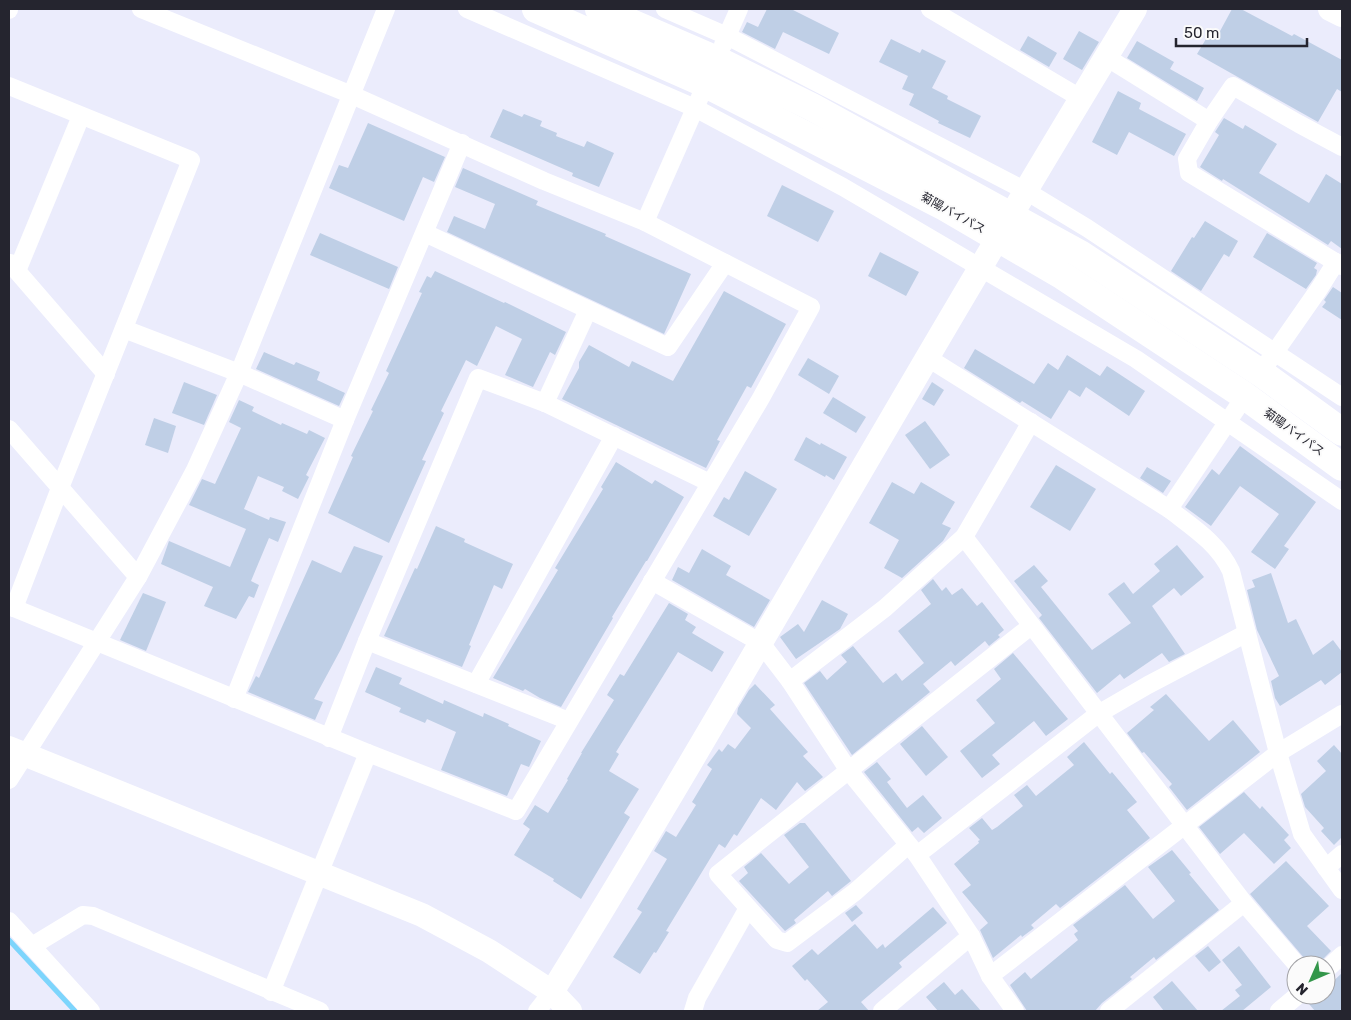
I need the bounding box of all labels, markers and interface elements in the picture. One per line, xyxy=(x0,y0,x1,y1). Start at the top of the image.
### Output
scale bar xyxy=(1176,15,1307,47)
text: 50 m xyxy=(1184,24,1219,42)
street label: 菊陽バイパス xyxy=(918,189,988,237)
street label: 菊陽バイパス xyxy=(1261,405,1327,459)
north arrow xyxy=(1286,955,1336,1005)
text: N xyxy=(1293,979,1312,998)

